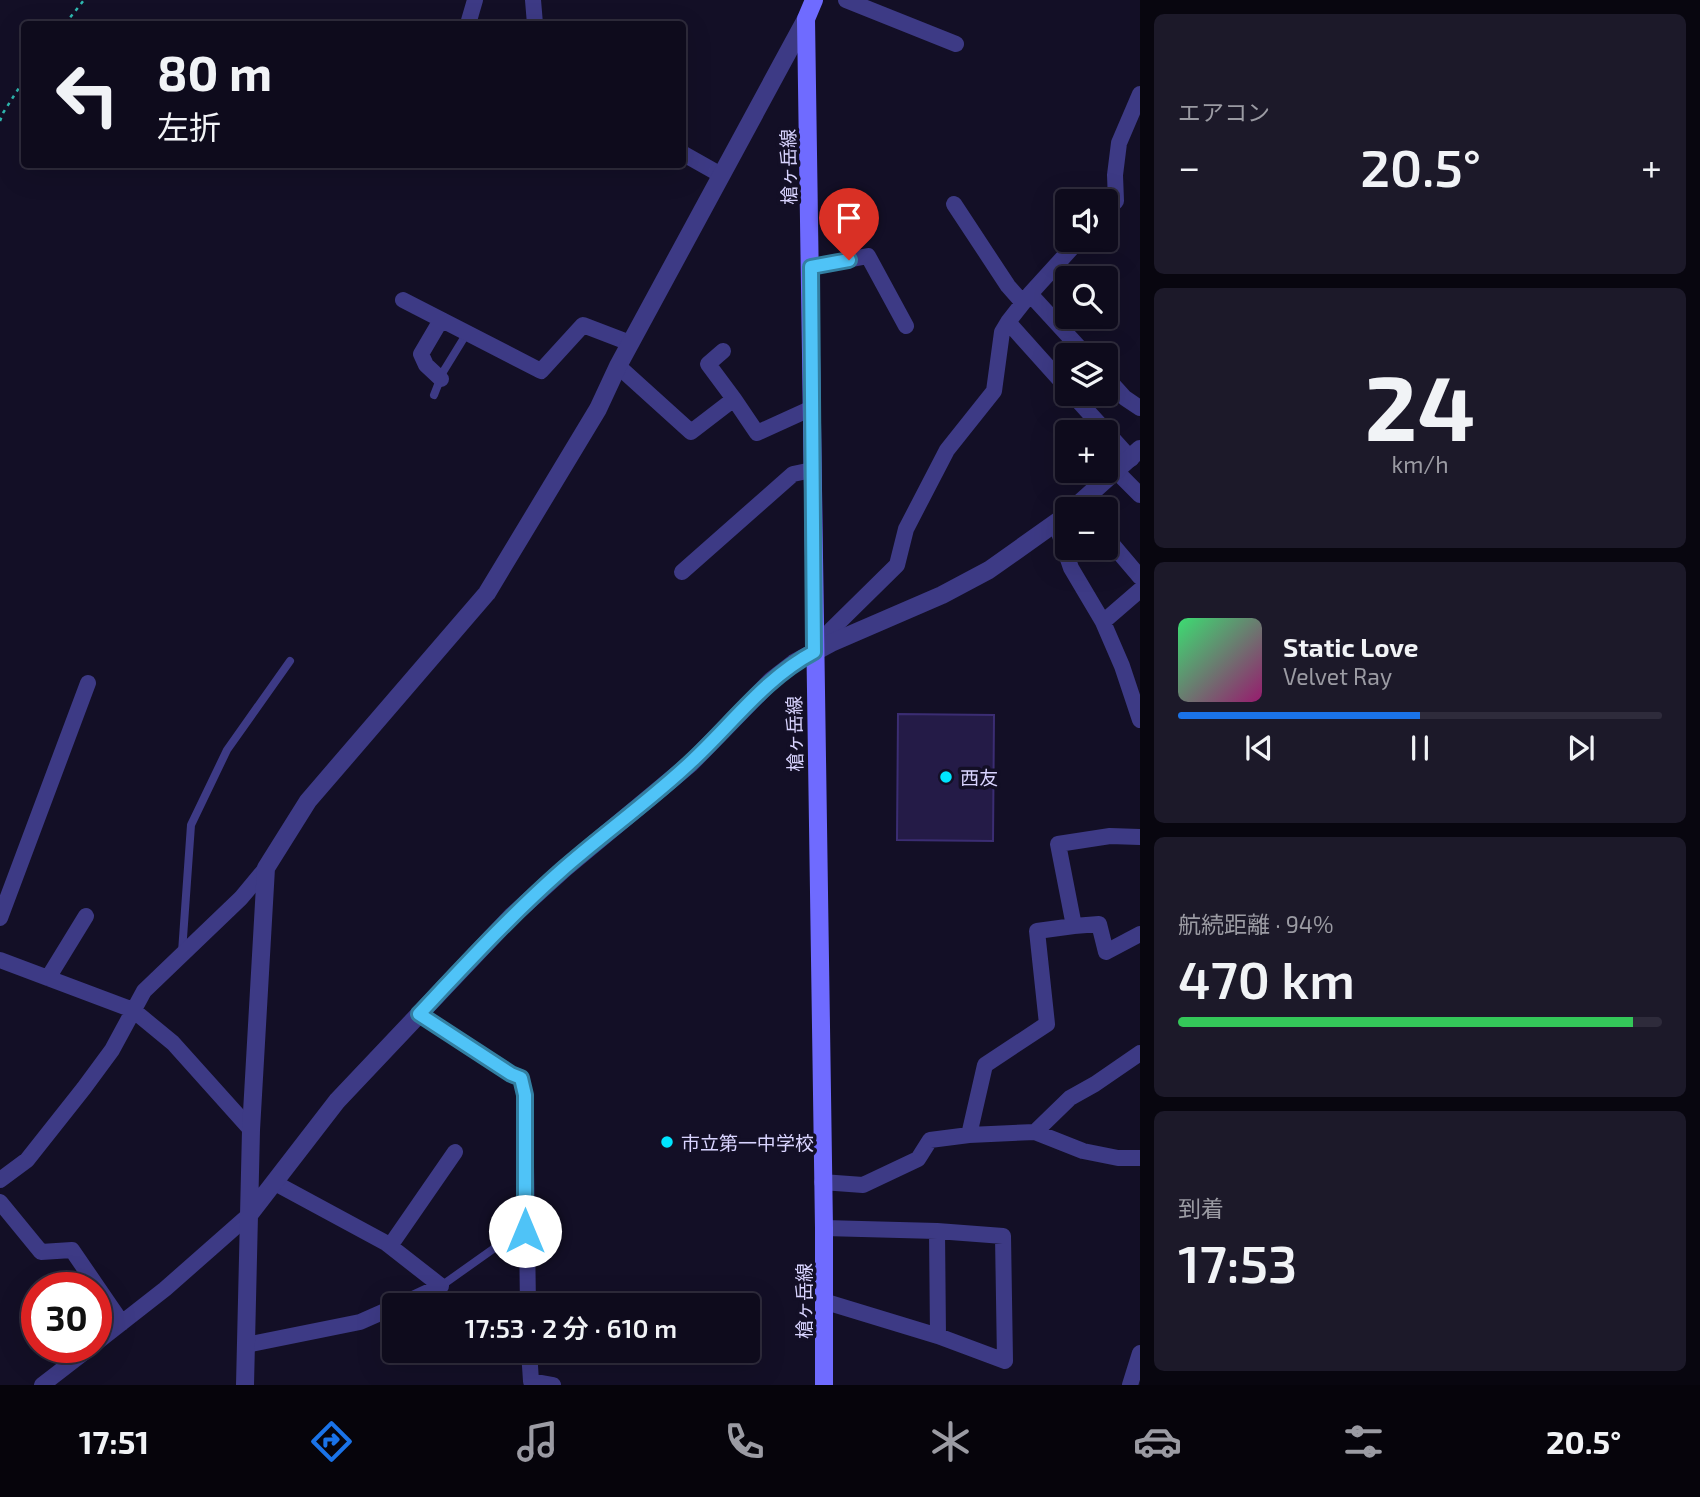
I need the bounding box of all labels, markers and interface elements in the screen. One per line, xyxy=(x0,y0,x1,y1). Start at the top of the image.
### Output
text: 80 m xyxy=(157,42,272,101)
icon: left xyxy=(42,49,133,140)
text: エアコン xyxy=(1178,98,1270,126)
text: 左折 xyxy=(157,107,221,145)
street label: 槍ヶ岳線 xyxy=(776,129,800,205)
text: 20.5° xyxy=(1360,135,1481,197)
text: − xyxy=(1178,143,1200,189)
text: + xyxy=(1641,143,1662,189)
pin xyxy=(819,188,879,260)
map controls xyxy=(1055,189,1118,560)
button: sound xyxy=(1055,189,1118,252)
icon: arrive xyxy=(830,199,868,237)
button: search xyxy=(1055,266,1118,329)
button: layers xyxy=(1055,343,1118,406)
text: 24 xyxy=(1365,350,1475,459)
button: + xyxy=(1055,420,1118,483)
text: km/h xyxy=(1391,450,1449,478)
button: − xyxy=(1055,497,1118,560)
text: Static Love xyxy=(1283,631,1419,662)
text: Velvet Ray xyxy=(1283,662,1392,690)
street label: 槍ヶ岳線 xyxy=(782,696,806,772)
icon: previous xyxy=(1240,729,1278,767)
icon: pause xyxy=(1401,729,1439,767)
icon: next xyxy=(1562,729,1600,767)
place label: 西友 xyxy=(960,766,998,789)
marker: 西友 xyxy=(938,769,954,785)
text: 航続距離 · 94% xyxy=(1178,910,1334,938)
text: 470 km xyxy=(1178,947,1355,1009)
place label: 市立第一中学校 xyxy=(681,1131,814,1154)
marker: 市立第一中学校 xyxy=(659,1134,675,1150)
position arrow xyxy=(488,1194,562,1268)
text: 到着 xyxy=(1178,1194,1224,1222)
text: 17:53 xyxy=(1178,1231,1297,1293)
street label: 槍ヶ岳線 xyxy=(792,1263,815,1339)
speed limit sign: 30 xyxy=(21,1272,112,1363)
text: 17:53 · 2 分 · 610 m xyxy=(465,1312,677,1343)
icon: directions xyxy=(307,1417,356,1466)
icon: music xyxy=(513,1417,562,1466)
icon: phone xyxy=(720,1417,769,1466)
icon: climate xyxy=(926,1417,975,1466)
icon: car xyxy=(1133,1417,1182,1466)
icon: filters xyxy=(1339,1417,1388,1466)
text: 17:51 xyxy=(79,1422,149,1460)
text: 20.5° xyxy=(1546,1422,1621,1460)

